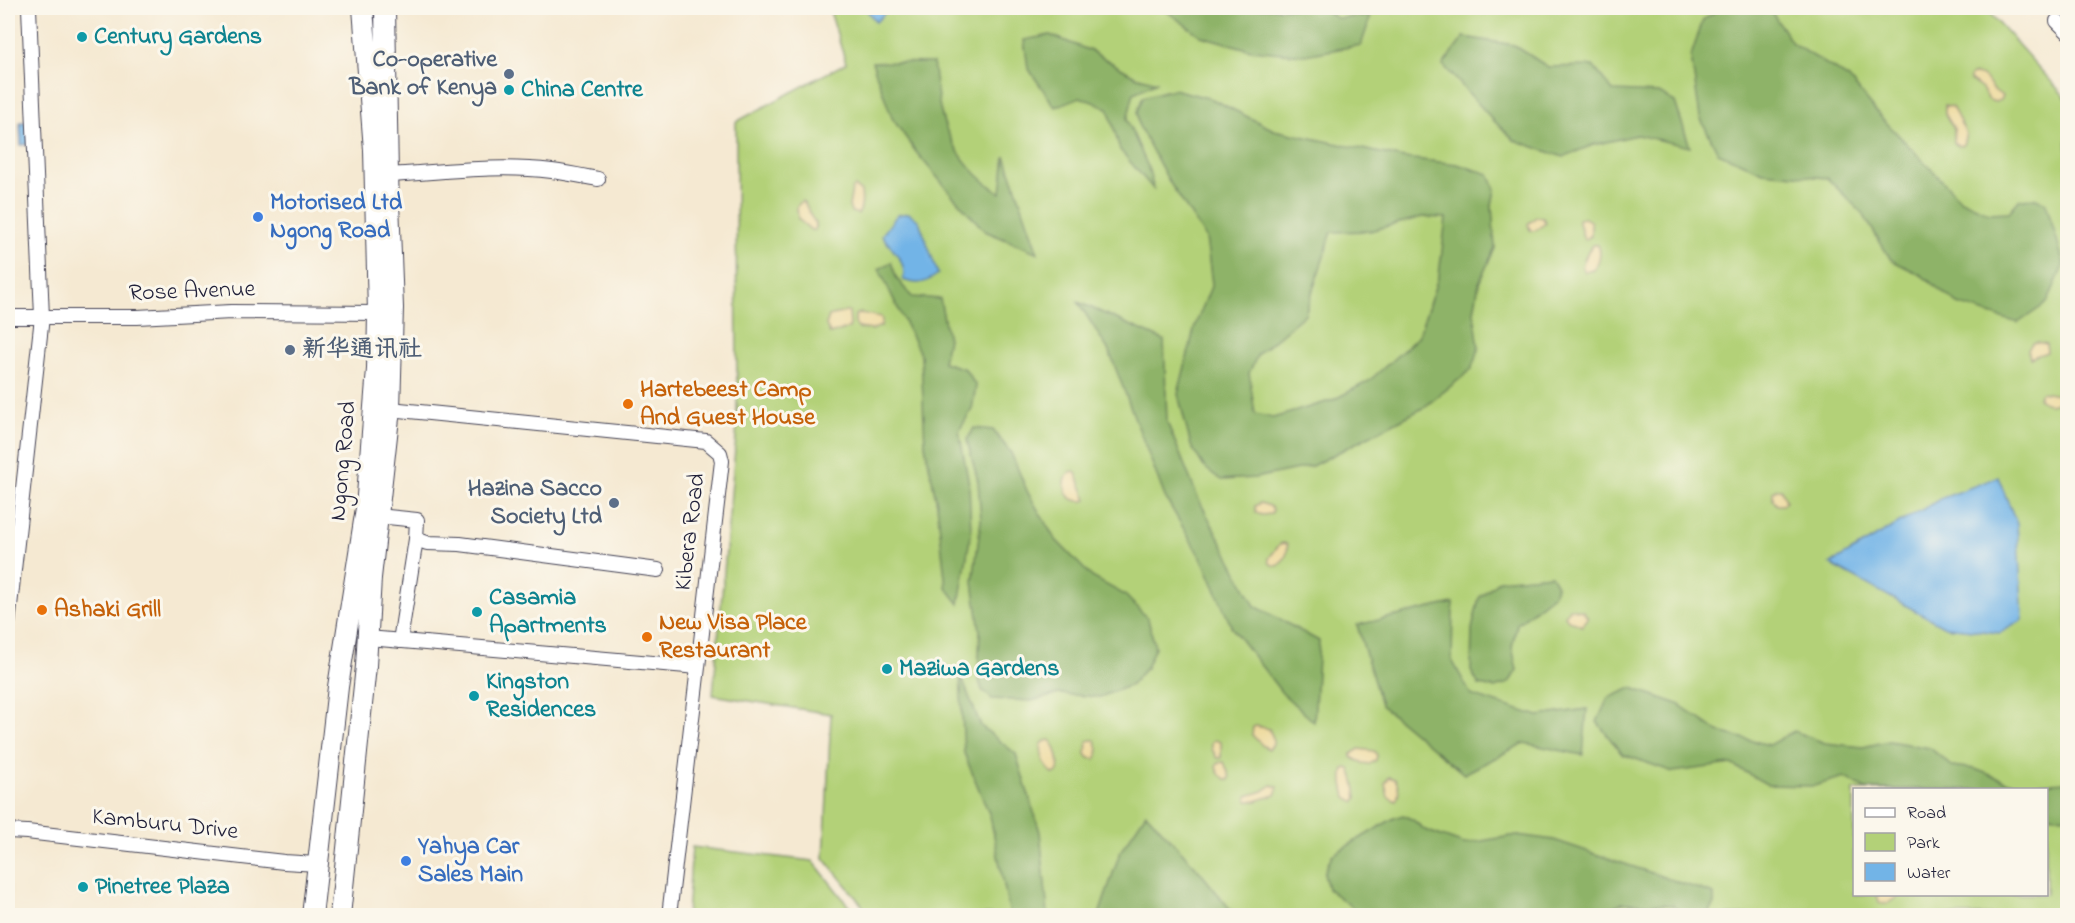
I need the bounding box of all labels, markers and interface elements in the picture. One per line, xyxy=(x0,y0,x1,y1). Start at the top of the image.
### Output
place label: Century Gardens xyxy=(94,20,262,56)
marker: Century Gardens xyxy=(75,30,89,44)
place label: Co-operative Bank of Kenya xyxy=(348,43,498,107)
marker: Co-operative Bank of Kenya xyxy=(502,67,516,81)
place label: China Centre xyxy=(521,73,644,108)
marker: China Centre xyxy=(502,83,516,97)
place label: Motorised Ltd Ngong Road xyxy=(270,186,403,250)
marker: Motorised Ltd Ngong Road xyxy=(251,210,265,224)
street label: Rose Avenue xyxy=(128,272,256,312)
place label: 新华通讯社 xyxy=(302,333,422,368)
marker: 新华通讯社 xyxy=(283,343,297,357)
place label: Hartebeest Camp And Guest House xyxy=(640,373,816,436)
marker: Hartebeest Camp And Guest House xyxy=(621,397,635,411)
street label: Ngong Road xyxy=(321,399,367,522)
street label: Kibera Road xyxy=(666,471,716,593)
place label: Hazina Sacco Society Ltd xyxy=(468,472,602,536)
marker: Hazina Sacco Society Ltd xyxy=(607,496,621,510)
place label: Casamia Apartments xyxy=(489,581,607,644)
place label: Ashaki Grill xyxy=(54,593,161,628)
marker: Ashaki Grill xyxy=(35,603,49,617)
marker: Casamia Apartments xyxy=(470,605,484,619)
place label: New Visa Place Restaurant xyxy=(659,606,808,669)
marker: New Visa Place Restaurant xyxy=(640,630,654,644)
place label: Maziwa Gardens xyxy=(899,652,1059,687)
marker: Maziwa Gardens xyxy=(880,662,894,676)
place label: Kingston Residences xyxy=(486,665,596,728)
marker: Kingston Residences xyxy=(467,689,481,703)
legend xyxy=(1853,788,2048,896)
street label: Kamburu Drive xyxy=(90,800,240,850)
text: Road xyxy=(1907,801,1946,827)
place label: Yahya Car Sales Main xyxy=(417,830,523,893)
text: Park xyxy=(1907,831,1940,857)
marker: Yahya Car Sales Main xyxy=(399,854,413,868)
text: Water xyxy=(1907,861,1951,887)
place label: Pinetree Plaza xyxy=(95,870,230,905)
marker: Pinetree Plaza xyxy=(76,880,90,894)

